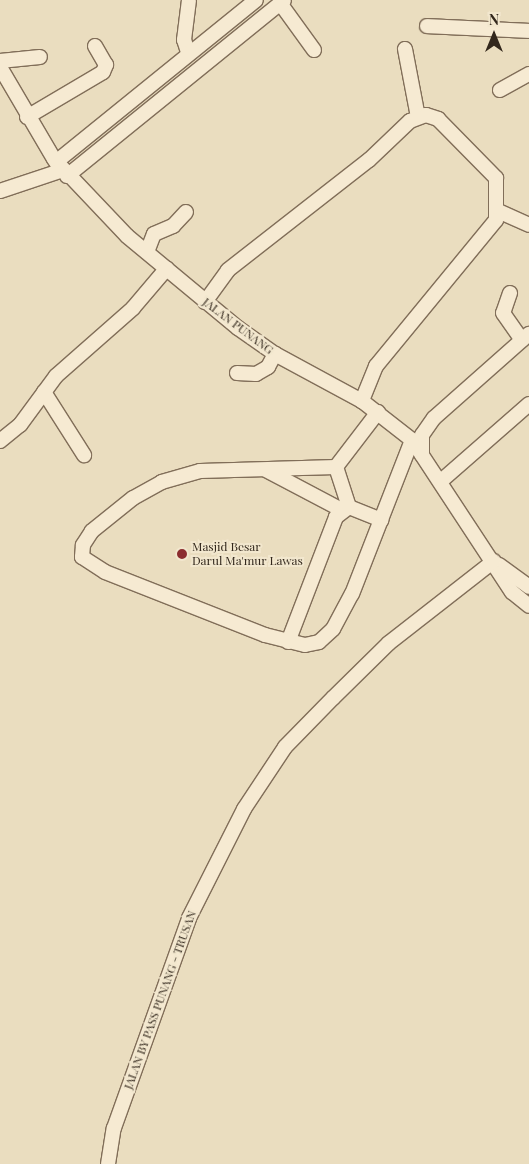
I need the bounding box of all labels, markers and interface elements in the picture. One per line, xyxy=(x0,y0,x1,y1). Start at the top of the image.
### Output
north arrow xyxy=(469,10,519,60)
text: N xyxy=(489,10,499,29)
street label: JALAN PUNANG xyxy=(200,295,276,357)
place label: Masjid Besar Darul Ma'mur Lawas xyxy=(192,540,303,568)
marker: Masjid Besar Darul Ma'mur Lawas xyxy=(176,548,188,560)
street label: JALAN BY PASS PUNANG - TRUSAN xyxy=(121,908,199,1092)

